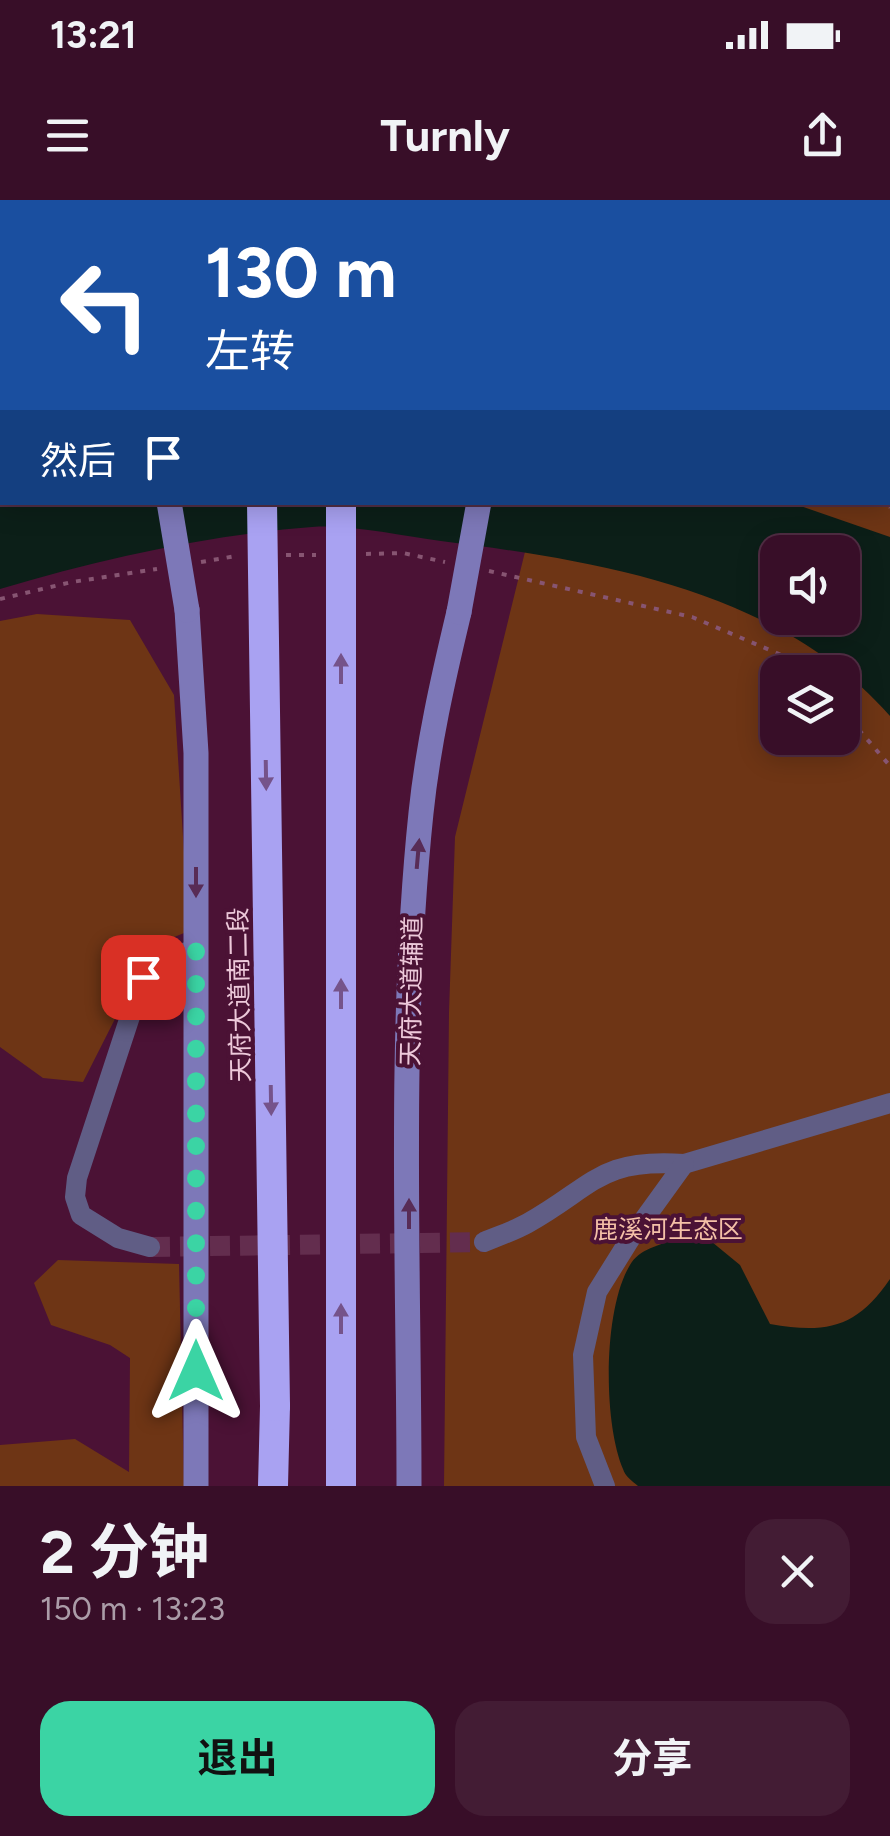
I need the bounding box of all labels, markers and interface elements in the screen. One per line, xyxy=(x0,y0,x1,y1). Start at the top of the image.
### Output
text: 13:21 xyxy=(50,12,137,58)
icon: menu xyxy=(40,108,95,163)
text: Turnly xyxy=(380,108,510,162)
icon: share xyxy=(795,108,850,163)
text: 130 m xyxy=(205,230,397,315)
icon: left xyxy=(40,240,170,370)
text: 左转 xyxy=(205,324,295,378)
icon: arrive xyxy=(136,430,191,485)
text: 然后 xyxy=(40,438,116,484)
map controls xyxy=(760,535,860,755)
button: sound xyxy=(760,535,860,635)
one-way arrow xyxy=(333,653,349,685)
button: layers xyxy=(760,655,860,755)
one-way arrow xyxy=(258,759,274,791)
one-way arrow xyxy=(410,837,426,869)
one-way arrow xyxy=(188,866,204,898)
street label: 天府大道南二段 xyxy=(222,907,256,1083)
street label: 天府大道辅道 xyxy=(395,916,427,1066)
pin xyxy=(101,935,186,1020)
icon: arrive xyxy=(116,950,171,1005)
one-way arrow xyxy=(333,978,349,1010)
one-way arrow xyxy=(263,1084,279,1116)
one-way arrow xyxy=(401,1197,417,1229)
park label: 鹿溪河生态区 xyxy=(593,1214,743,1244)
one-way arrow xyxy=(333,1303,349,1335)
position arrow xyxy=(144,1319,248,1423)
text: 2 分钟 xyxy=(40,1516,209,1588)
button: close xyxy=(745,1519,850,1624)
text: 150 m · 13:23 xyxy=(40,1590,225,1628)
button: 退出 xyxy=(40,1701,435,1816)
button: 分享 xyxy=(455,1701,850,1816)

